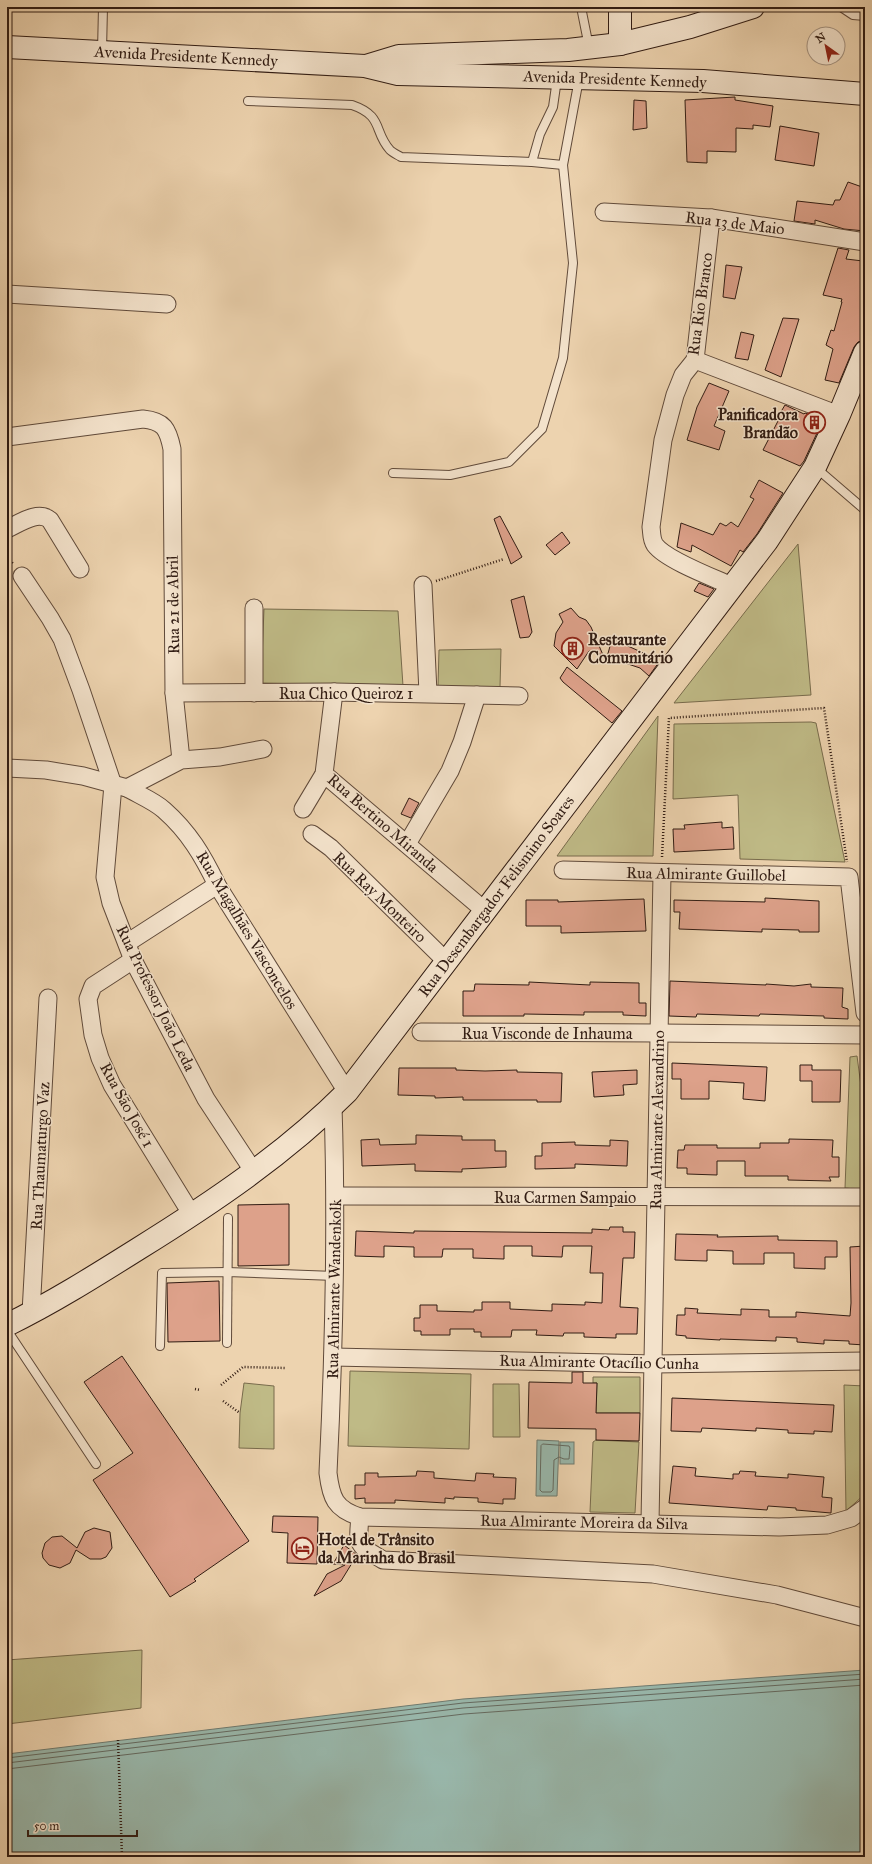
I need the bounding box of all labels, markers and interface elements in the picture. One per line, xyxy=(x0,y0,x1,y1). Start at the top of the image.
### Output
north arrow xyxy=(806,26,846,66)
text: N xyxy=(813,30,829,46)
street label: Avenida Presidente Kennedy xyxy=(93,42,279,70)
street label: Avenida Presidente Kennedy xyxy=(522,66,708,92)
street label: Rua 13 de Maio xyxy=(684,207,786,239)
street label: Rua Rio Branco xyxy=(683,251,717,357)
place label: Panificadora Brandão xyxy=(718,405,799,442)
building icon: Panificadora Brandão xyxy=(801,410,827,436)
street label: Rua 21 de Abril xyxy=(163,555,183,655)
place label: Restaurante Comunitário xyxy=(588,630,673,667)
building icon: Restaurante Comunitário xyxy=(560,635,586,661)
street label: Rua Chico Queiroz 1 xyxy=(279,684,413,703)
street label: Rua Bertino Miranda xyxy=(324,770,442,876)
street label: Rua Desembargador Felismino Soares xyxy=(414,791,579,1001)
street label: Rua Magalhães Vasconcelos xyxy=(191,848,302,1013)
street label: Rua Ray Monteiro xyxy=(329,848,431,946)
street label: Rua Almirante Guillobel xyxy=(626,863,787,885)
street label: Rua Professor João Leda xyxy=(111,922,200,1075)
street label: Rua Visconde de Inhauma xyxy=(462,1024,633,1043)
street label: Rua Almirante Alexandrino xyxy=(646,1030,668,1210)
street label: Rua São José 1 xyxy=(95,1059,158,1151)
street label: Rua Thaumaturgo Vaz xyxy=(27,1081,54,1231)
street label: Rua Carmen Sampaio xyxy=(494,1188,636,1207)
street label: Rua Almirante Wandenkolk xyxy=(323,1198,345,1379)
street label: Rua Almirante Otacílio Cunha xyxy=(499,1351,699,1373)
street label: Rua Almirante Moreira da Silva xyxy=(480,1511,688,1533)
place label: Hotel de Trânsito da Marinha do Brasil xyxy=(318,1530,456,1567)
hotel icon: Hotel de Trânsito da Marinha do Brasil xyxy=(290,1535,316,1561)
scale bar xyxy=(28,1812,137,1838)
text: 50 m xyxy=(34,1819,59,1833)

